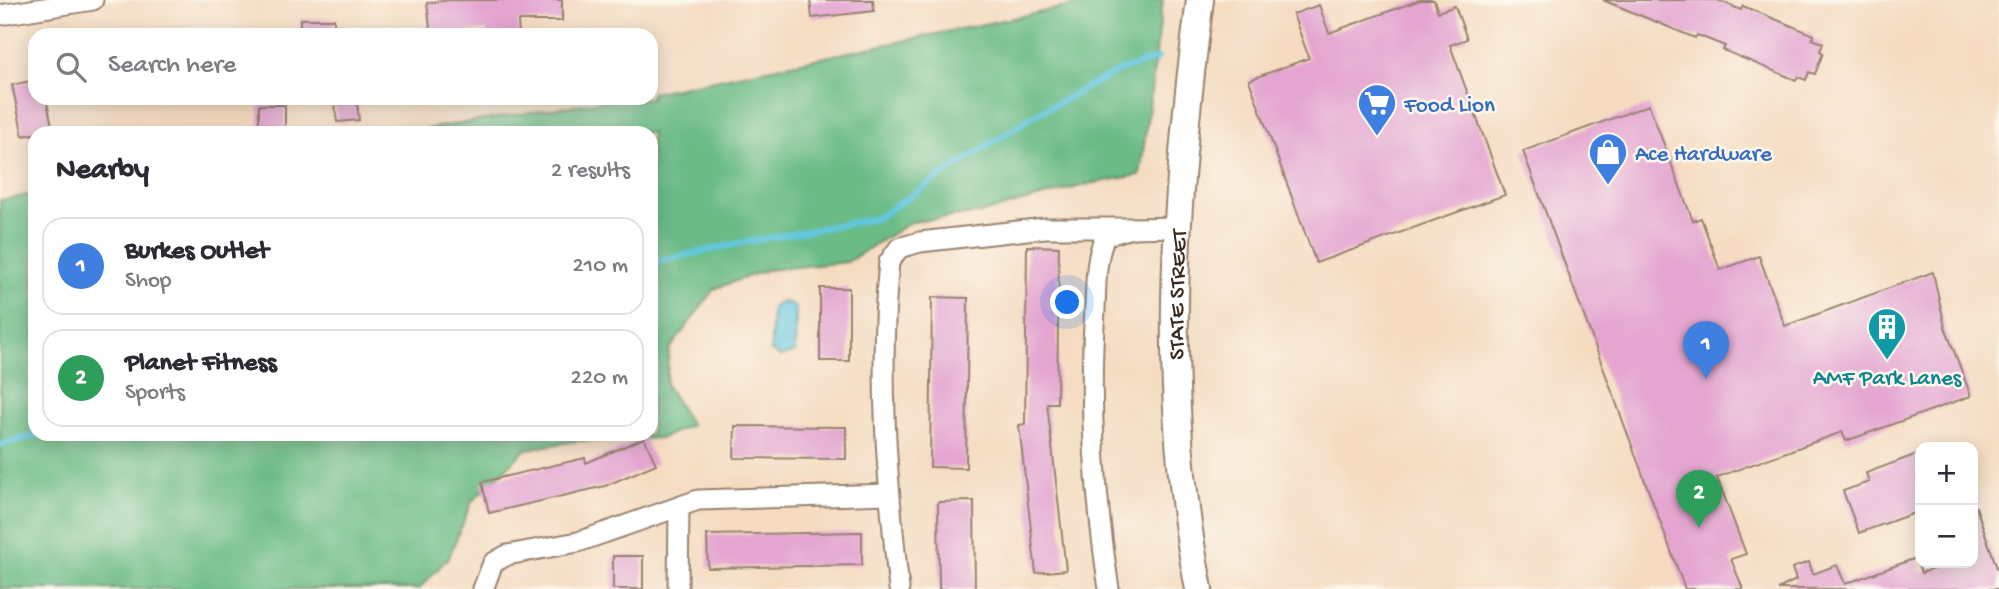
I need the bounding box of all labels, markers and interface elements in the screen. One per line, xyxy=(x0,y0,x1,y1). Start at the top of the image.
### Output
search box xyxy=(28,28,658,105)
icon: search xyxy=(52,48,90,86)
text: Search here xyxy=(108,51,236,82)
supermarket icon: Food Lion xyxy=(1356,82,1398,137)
place label: Food Lion xyxy=(1403,93,1495,120)
shop icon: Ace Hardware xyxy=(1587,131,1629,186)
place label: Ace Hardware xyxy=(1635,142,1773,169)
text: Nearby xyxy=(56,154,149,189)
text: 2 results xyxy=(551,158,630,185)
street label: STATE STREET xyxy=(1165,227,1195,360)
text: Burkes Outlet xyxy=(125,237,269,268)
text: 1 xyxy=(76,253,86,280)
text: 210 m xyxy=(573,253,628,280)
text: Shop xyxy=(125,268,171,295)
your location xyxy=(1050,285,1084,319)
building icon: AMF Park Lanes xyxy=(1866,306,1908,361)
pin: 1 xyxy=(1683,321,1729,379)
text: Planet Fitness xyxy=(125,349,277,380)
text: 2 xyxy=(75,365,87,392)
text: 220 m xyxy=(571,365,628,392)
place label: AMF Park Lanes xyxy=(1813,366,1962,393)
text: Sports xyxy=(125,380,185,407)
map controls xyxy=(1915,442,1978,568)
button: + xyxy=(1915,442,1978,505)
pin: 2 xyxy=(1676,470,1722,528)
button: − xyxy=(1915,505,1978,568)

